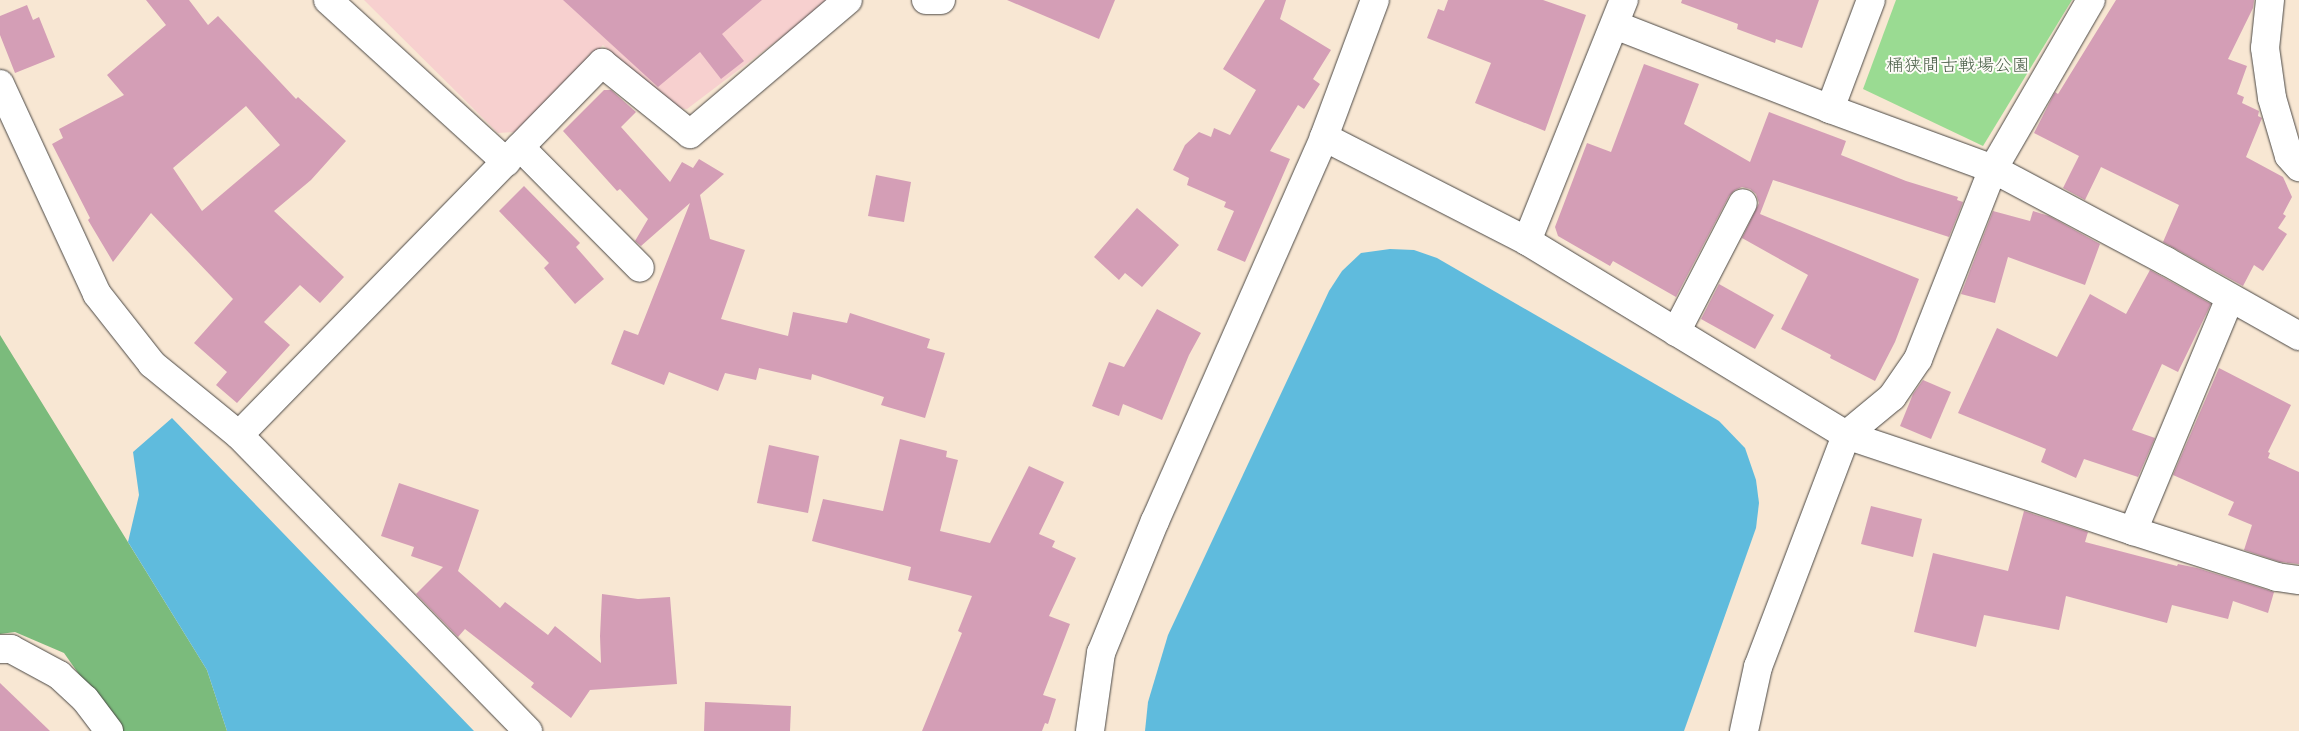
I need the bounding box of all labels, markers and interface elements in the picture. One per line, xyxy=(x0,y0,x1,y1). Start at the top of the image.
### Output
park label: 桶狭間古戦場公園 xyxy=(1886,53,2030,75)

